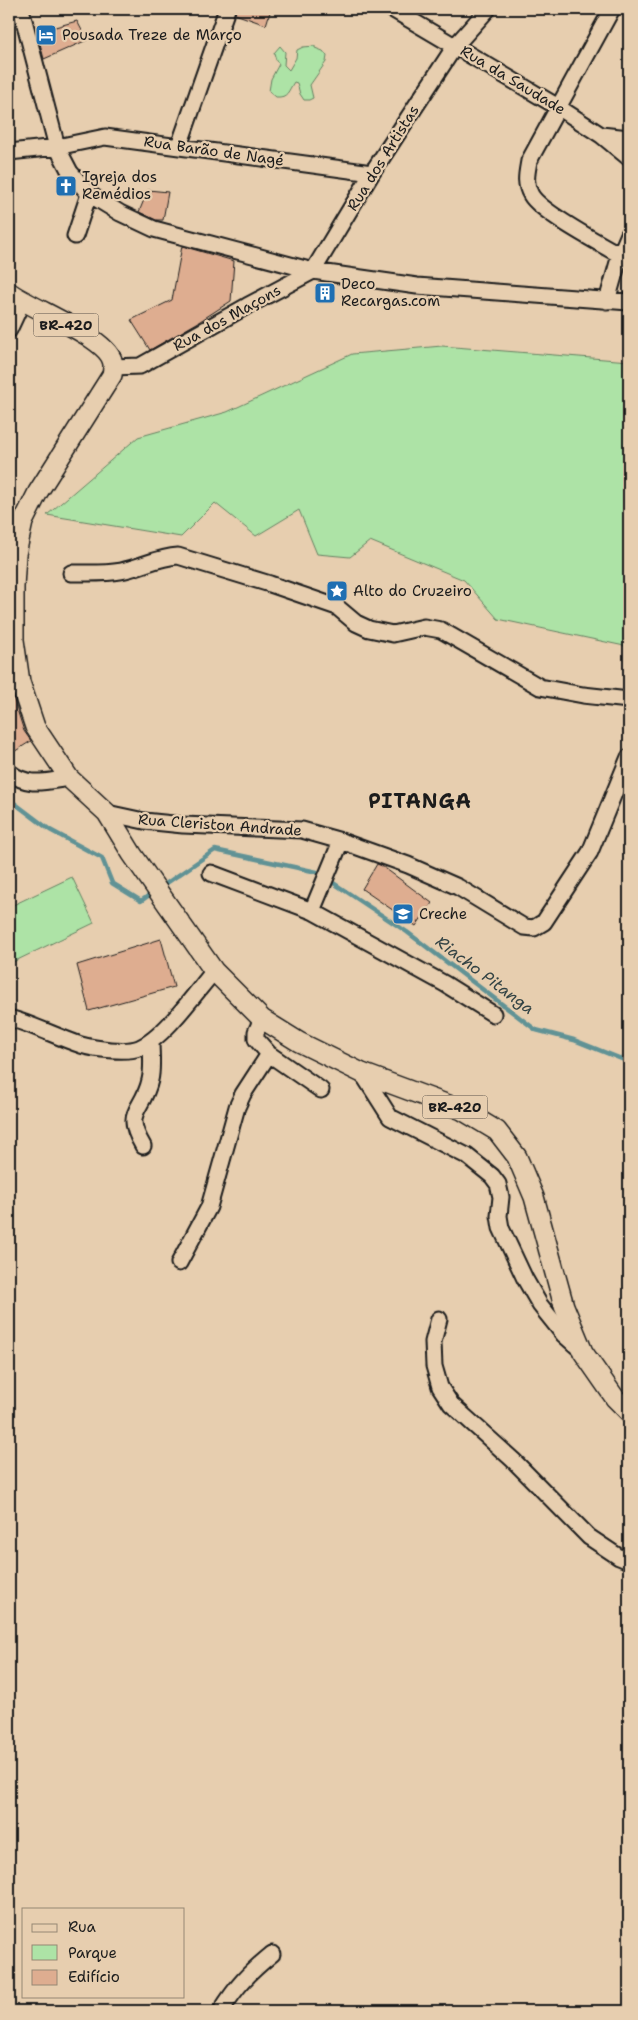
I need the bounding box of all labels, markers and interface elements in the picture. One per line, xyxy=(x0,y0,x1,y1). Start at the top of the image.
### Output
hotel icon: Pousada Treze de Março xyxy=(34,23,58,47)
place label: Pousada Treze de Março xyxy=(62,25,242,45)
street label: Rua da Saudade xyxy=(457,41,569,119)
street label: Rua dos Artistas xyxy=(342,101,424,215)
street label: Rua Barão de Nagé xyxy=(143,131,285,171)
place label: Igreja dos Remédios xyxy=(82,167,157,204)
church icon: Igreja dos Remédios xyxy=(54,174,78,198)
place label: Deco Recargas.com xyxy=(341,274,440,311)
street label: Rua dos Maçons xyxy=(170,280,284,356)
building icon: Deco Recargas.com xyxy=(313,281,337,305)
road number: BR-420 xyxy=(34,314,98,336)
place icon: Alto do Cruzeiro xyxy=(325,579,349,603)
place label: Alto do Cruzeiro xyxy=(353,581,472,601)
district label: PITANGA xyxy=(368,788,472,814)
street label: Rua Cleriston Andrade xyxy=(137,809,303,841)
school or university icon: Creche xyxy=(391,902,415,926)
place label: Creche xyxy=(419,904,467,924)
water label: Riacho Pitanga xyxy=(431,931,539,1019)
road number: BR-420 xyxy=(422,1096,488,1118)
legend xyxy=(22,1908,185,1998)
text: Rua xyxy=(68,1917,97,1937)
text: Parque xyxy=(68,1943,117,1963)
text: Edifício xyxy=(68,1967,120,1987)

